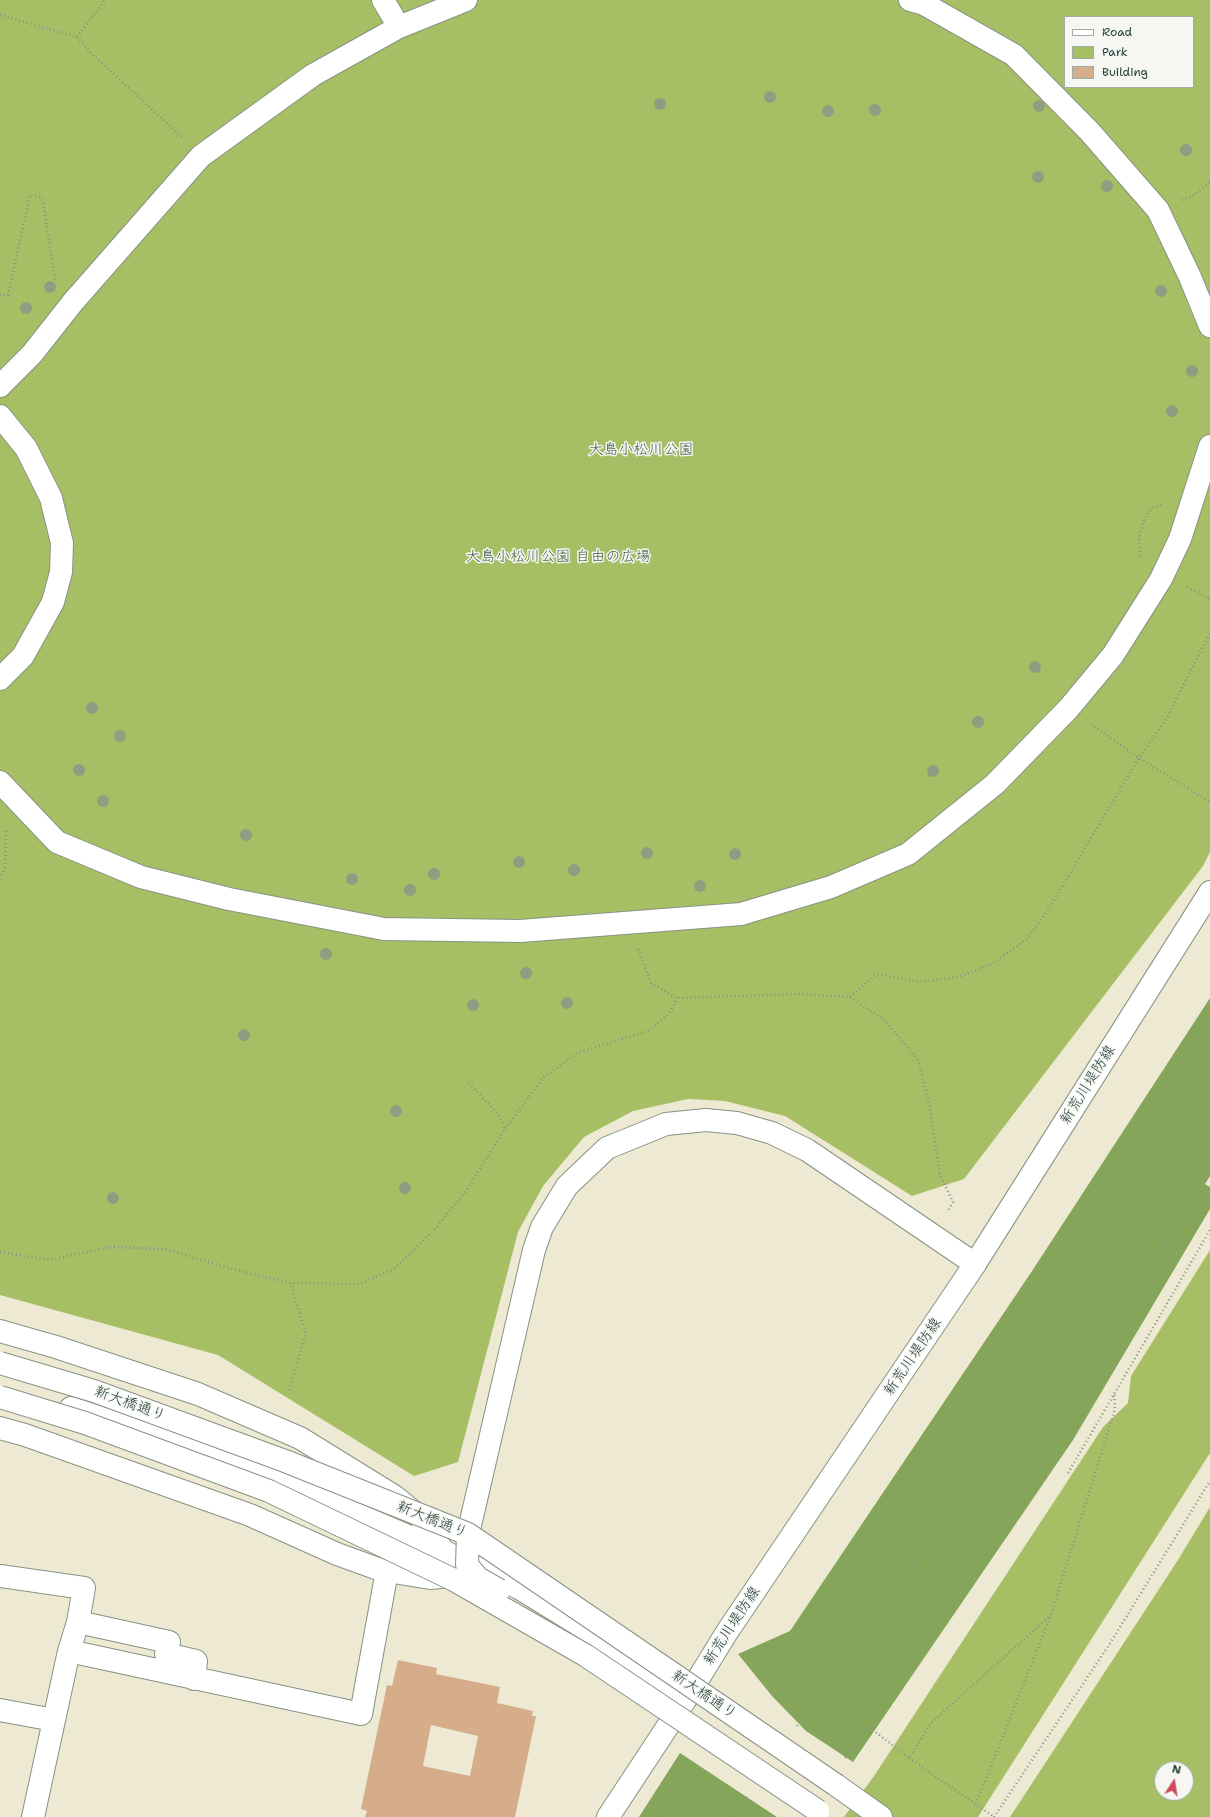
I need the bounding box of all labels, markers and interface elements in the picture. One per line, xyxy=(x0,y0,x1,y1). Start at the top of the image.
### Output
legend xyxy=(1064,16,1194,88)
text: Road xyxy=(1102,24,1132,40)
text: Park xyxy=(1102,44,1128,60)
text: Building xyxy=(1102,64,1148,80)
park label: 大島小松川公園 xyxy=(589,441,693,459)
park label: 大島小松川公園 自由の広場 xyxy=(465,548,651,566)
street label: 新荒川堤防線 xyxy=(1057,1042,1119,1128)
street label: 新荒川堤防線 xyxy=(880,1315,946,1399)
street label: 新大橋通り xyxy=(92,1383,168,1425)
street label: 新大橋通り xyxy=(394,1498,470,1542)
street label: 新荒川堤防線 xyxy=(700,1583,764,1669)
street label: 新大橋通り xyxy=(668,1667,740,1723)
north arrow xyxy=(1154,1761,1194,1801)
text: N xyxy=(1171,1762,1182,1778)

